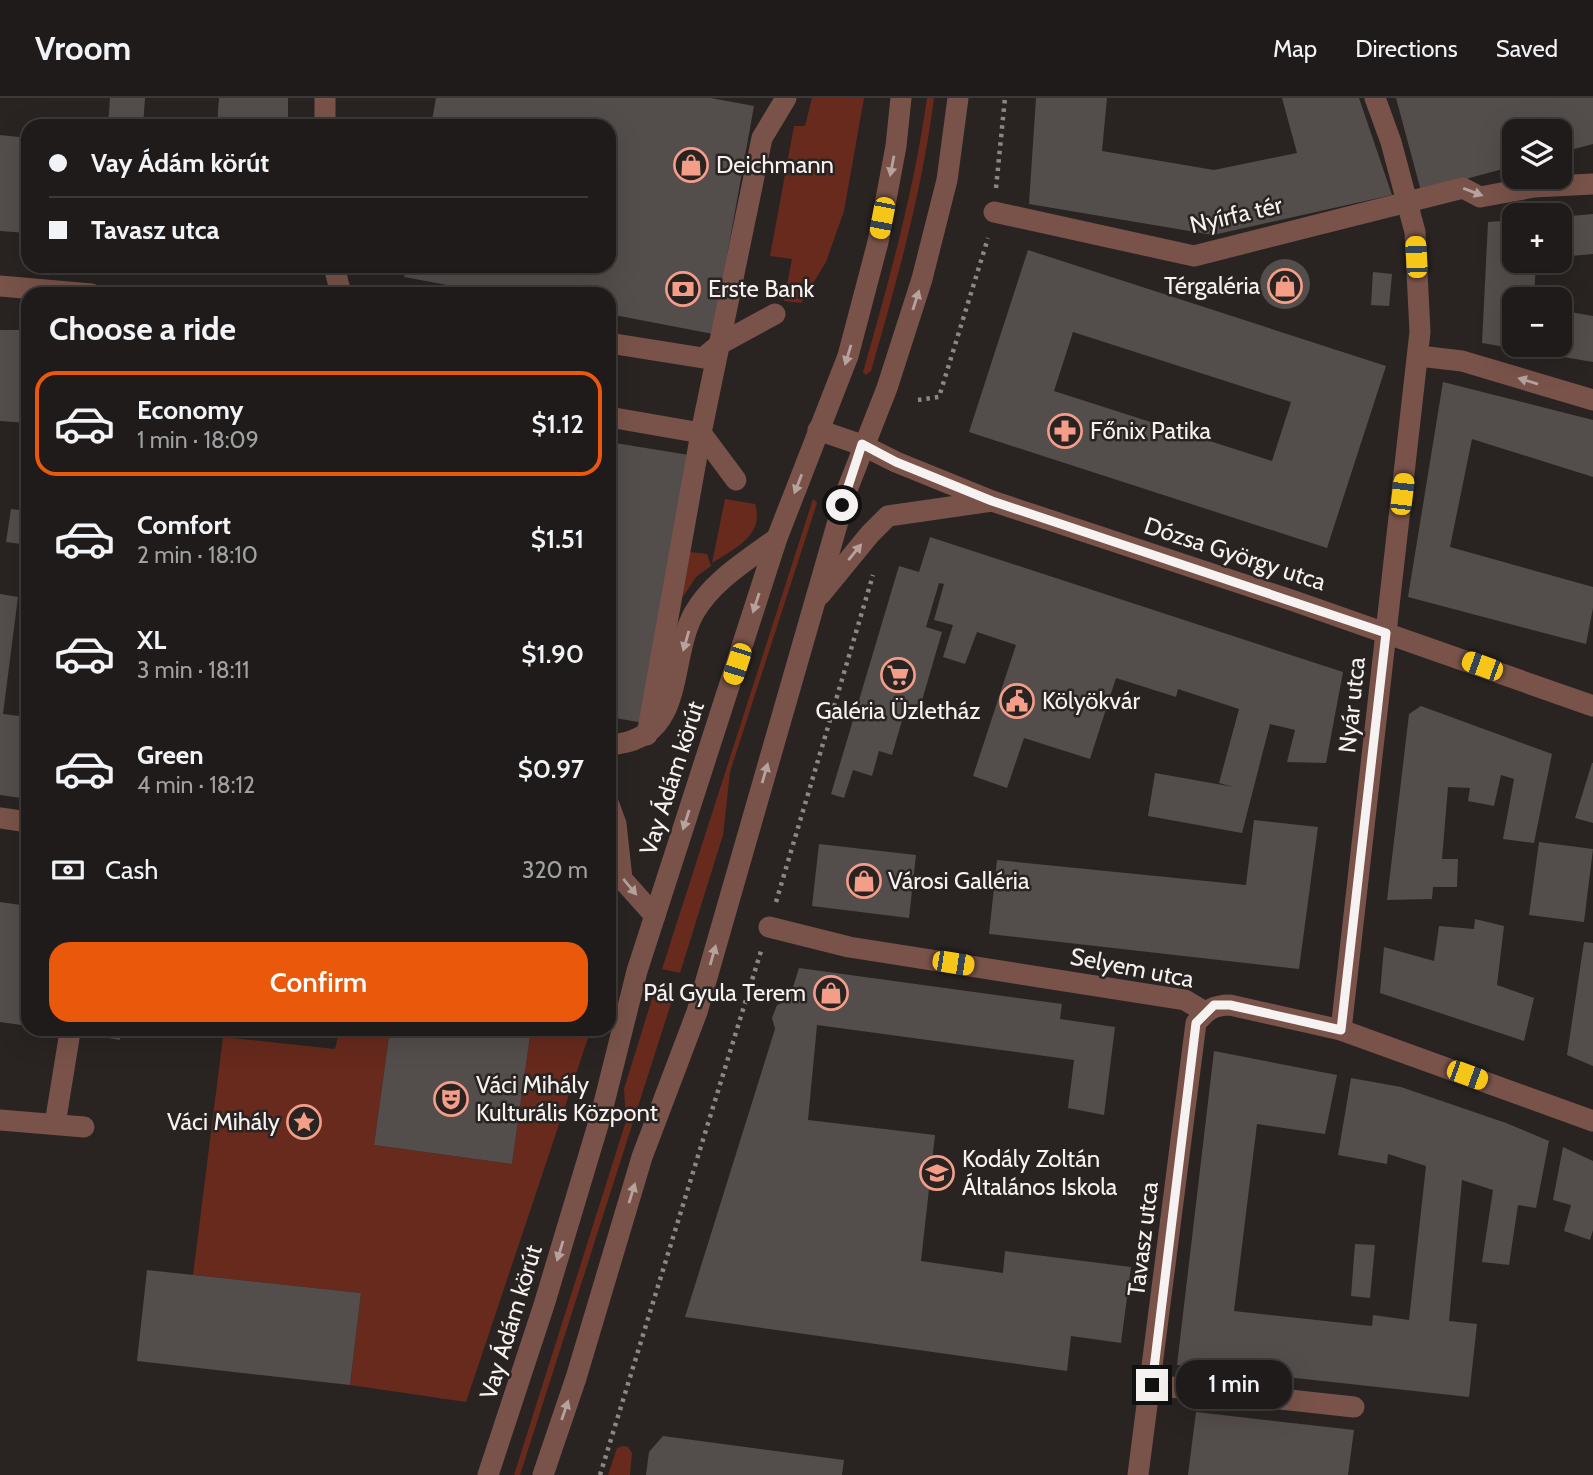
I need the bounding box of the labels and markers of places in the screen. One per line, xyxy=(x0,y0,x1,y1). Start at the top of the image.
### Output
shop icon: Deichmann xyxy=(672,146,710,184)
place label: Deichmann xyxy=(716,150,834,179)
shop icon: Térgaléria xyxy=(1266,267,1304,305)
bank icon: Erste Bank xyxy=(664,270,702,308)
place label: Térgaléria xyxy=(1164,271,1260,300)
place label: Erste Bank xyxy=(708,274,815,303)
pharmacy icon: Főnix Patika xyxy=(1046,412,1084,450)
place label: Főnix Patika xyxy=(1090,416,1212,445)
supermarket icon: Galéria Üzletház xyxy=(879,656,917,694)
public building icon: Kölyökvár xyxy=(998,682,1036,720)
place label: Kölyökvár xyxy=(1042,686,1140,715)
place label: Galéria Üzletház xyxy=(815,696,981,725)
shop icon: Városi Galléria xyxy=(845,862,883,900)
place label: Városi Galléria xyxy=(888,866,1030,895)
shop icon: Pál Gyula Terem xyxy=(812,974,850,1012)
place label: Pál Gyula Terem xyxy=(643,978,806,1007)
place label: Váci Mihály Kulturális Központ xyxy=(476,1070,658,1127)
theatre icon: Váci Mihály Kulturális Központ xyxy=(432,1080,470,1118)
place icon: Váci Mihály xyxy=(285,1103,323,1141)
place label: Váci Mihály xyxy=(167,1107,280,1136)
place label: Kodály Zoltán Általános Iskola xyxy=(962,1144,1118,1201)
school or university icon: Kodály Zoltán Általános Iskola xyxy=(918,1154,956,1192)

